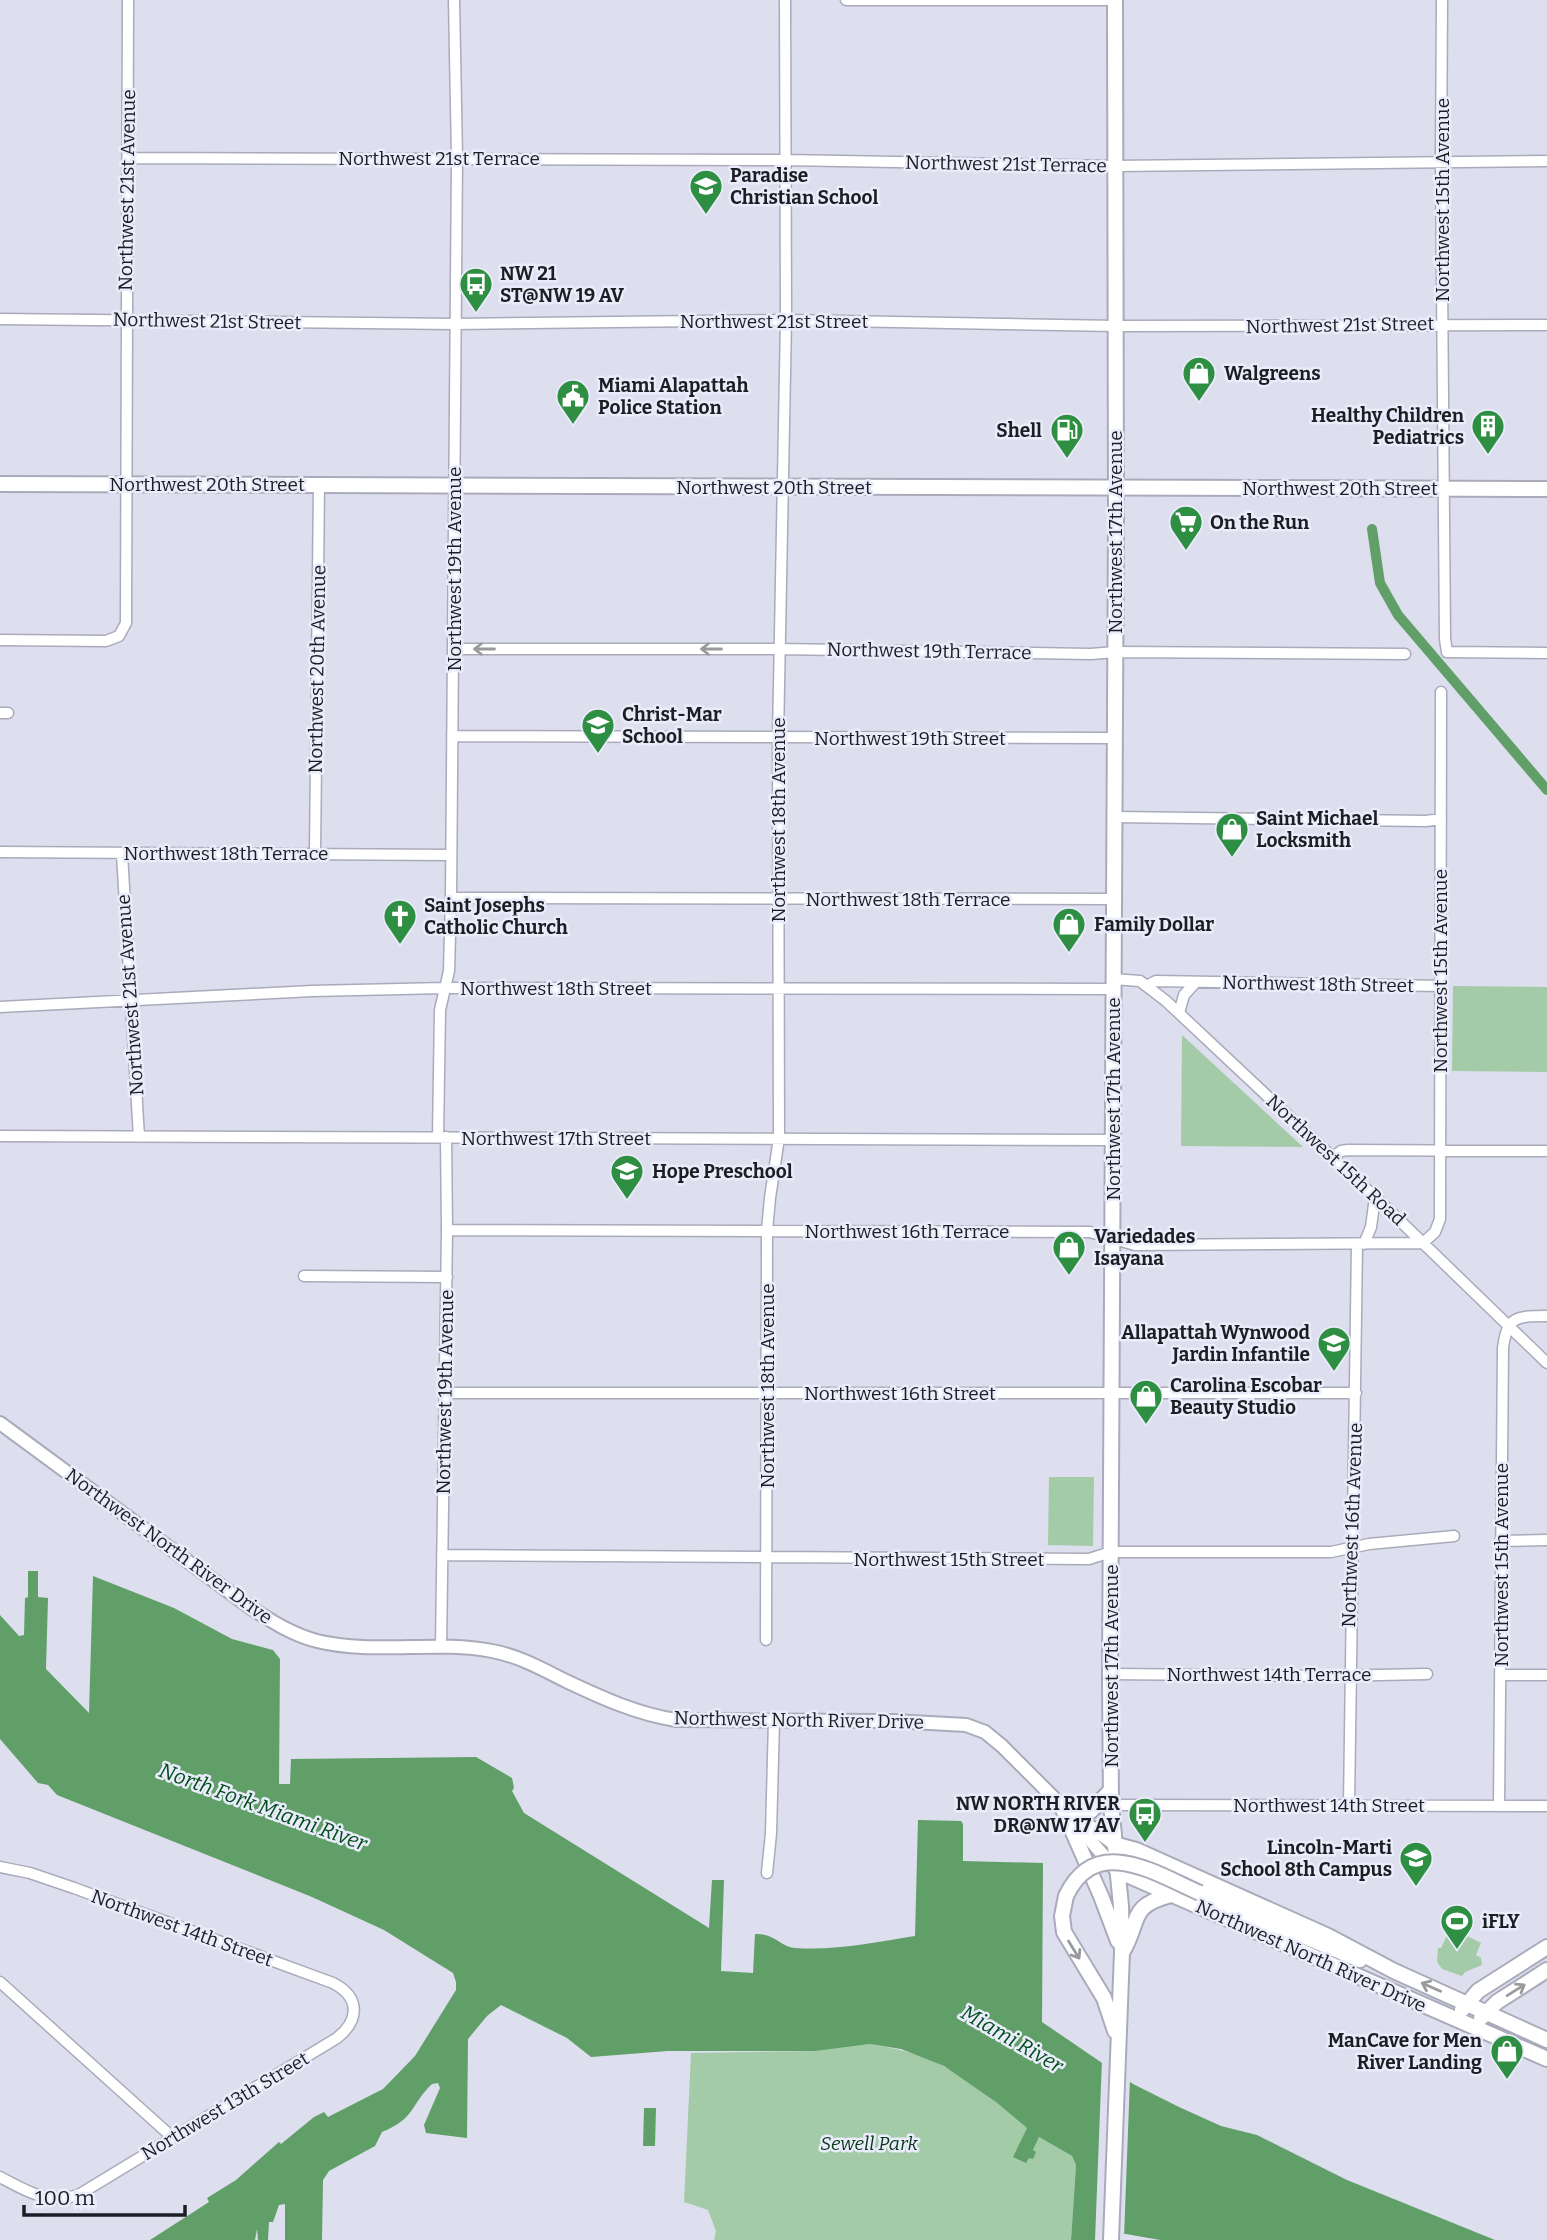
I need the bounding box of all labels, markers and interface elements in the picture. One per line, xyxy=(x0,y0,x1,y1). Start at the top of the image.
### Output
street label: Northwest 21st Avenue xyxy=(114,89,140,291)
street label: Northwest 15th Avenue xyxy=(1431,98,1454,302)
street label: Northwest 21st Terrace xyxy=(338,147,540,170)
street label: Northwest 21st Terrace xyxy=(905,151,1107,177)
place label: Paradise Christian School xyxy=(730,164,879,209)
school or university icon: Paradise Christian School xyxy=(687,167,725,216)
place label: NW 21 ST@NW 19 AV xyxy=(500,262,625,307)
bus stop icon: NW 21 ST@NW 19 AV xyxy=(457,265,495,314)
street label: Northwest 21st Street xyxy=(113,308,302,334)
street label: Northwest 21st Street xyxy=(680,310,868,333)
street label: Northwest 21st Street xyxy=(1246,312,1435,338)
shop icon: Walgreens xyxy=(1180,354,1218,403)
place label: Walgreens xyxy=(1224,362,1321,385)
place label: Miami Alapattah Police Station xyxy=(598,374,748,419)
public building icon: Miami Alapattah Police Station xyxy=(554,377,592,426)
place label: Healthy Children Pediatrics xyxy=(1311,404,1465,449)
building icon: Healthy Children Pediatrics xyxy=(1469,407,1507,456)
fuel station icon: Shell xyxy=(1048,411,1086,460)
place label: Shell xyxy=(996,419,1042,442)
street label: Northwest 17th Avenue xyxy=(1104,430,1127,634)
street label: Northwest 19th Avenue xyxy=(443,466,466,672)
street label: Northwest 20th Street xyxy=(109,473,305,496)
street label: Northwest 20th Street xyxy=(676,476,872,499)
street label: Northwest 20th Street xyxy=(1242,477,1438,500)
supermarket icon: On the Run xyxy=(1167,503,1205,552)
place label: On the Run xyxy=(1210,511,1310,534)
street label: Northwest 20th Avenue xyxy=(304,564,330,774)
street label: Northwest 19th Terrace xyxy=(826,638,1032,664)
one-way arrow xyxy=(472,642,495,656)
one-way arrow xyxy=(700,642,723,656)
place label: Christ-Mar School xyxy=(622,703,722,748)
school or university icon: Christ-Mar School xyxy=(579,706,617,755)
street label: Northwest 18th Avenue xyxy=(767,717,790,923)
street label: Northwest 19th Street xyxy=(814,727,1006,750)
place label: Saint Michael Locksmith xyxy=(1256,807,1378,852)
shop icon: Saint Michael Locksmith xyxy=(1213,810,1251,859)
street label: Northwest 18th Terrace xyxy=(123,842,329,865)
street label: Northwest 15th Avenue xyxy=(1429,869,1452,1073)
street label: Northwest 18th Terrace xyxy=(805,888,1011,911)
street label: Northwest 21st Avenue xyxy=(111,894,149,1096)
place label: Saint Josephs Catholic Church xyxy=(424,894,568,939)
church icon: Saint Josephs Catholic Church xyxy=(381,897,419,946)
shop icon: Family Dollar xyxy=(1050,905,1088,954)
place label: Family Dollar xyxy=(1094,913,1214,936)
street label: Northwest 18th Street xyxy=(1222,971,1414,997)
street label: Northwest 18th Street xyxy=(460,977,652,1000)
street label: Northwest 17th Avenue xyxy=(1102,997,1125,1201)
street label: Northwest 15th Road xyxy=(1262,1090,1410,1230)
street label: Northwest 17th Street xyxy=(461,1127,651,1150)
school or university icon: Hope Preschool xyxy=(608,1152,646,1201)
place label: Hope Preschool xyxy=(652,1160,793,1183)
street label: Northwest 16th Terrace xyxy=(805,1220,1009,1243)
place label: Variedades Isayana xyxy=(1094,1225,1195,1270)
shop icon: Variedades Isayana xyxy=(1050,1228,1088,1277)
street label: Northwest 18th Avenue xyxy=(756,1283,779,1489)
street label: Northwest 19th Avenue xyxy=(432,1289,458,1495)
place label: Allapattah Wynwood Jardin Infantile xyxy=(1121,1321,1311,1366)
school or university icon: Allapattah Wynwood Jardin Infantile xyxy=(1315,1324,1353,1373)
place label: Carolina Escobar Beauty Studio xyxy=(1170,1374,1322,1419)
shop icon: Carolina Escobar Beauty Studio xyxy=(1127,1377,1165,1426)
street label: Northwest 16th Street xyxy=(804,1382,996,1405)
street label: Northwest 16th Avenue xyxy=(1337,1422,1367,1628)
street label: Northwest North River Drive xyxy=(61,1463,277,1629)
street label: Northwest 15th Avenue xyxy=(1490,1463,1513,1667)
street label: Northwest 15th Street xyxy=(854,1548,1045,1571)
street label: Northwest 17th Avenue xyxy=(1100,1564,1123,1768)
street label: Northwest 14th Terrace xyxy=(1167,1663,1371,1686)
street label: Northwest North River Drive xyxy=(674,1706,924,1734)
water label: North Fork Miami River xyxy=(156,1757,372,1857)
place label: NW NORTH RIVER DR@NW 17 AV xyxy=(956,1792,1121,1837)
street label: Northwest 14th Street xyxy=(1233,1794,1425,1817)
bus stop icon: NW NORTH RIVER DR@NW 17 AV xyxy=(1126,1795,1164,1844)
place label: Lincoln-Marti School 8th Campus xyxy=(1220,1836,1392,1881)
school or university icon: Lincoln-Marti School 8th Campus xyxy=(1397,1839,1435,1888)
street label: Northwest 14th Street xyxy=(88,1884,276,1972)
street label: Northwest North River Drive xyxy=(1192,1895,1430,2017)
sports icon: iFLY xyxy=(1438,1902,1476,1951)
place label: iFLY xyxy=(1482,1910,1520,1933)
one-way arrow xyxy=(1068,1939,1082,1959)
one-way arrow xyxy=(1421,1980,1442,1993)
one-way arrow xyxy=(1505,1983,1525,1997)
water label: Miami River xyxy=(956,1999,1069,2079)
place label: ManCave for Men River Landing xyxy=(1328,2029,1483,2074)
shop icon: ManCave for Men River Landing xyxy=(1488,2032,1526,2081)
street label: Northwest 13th Street xyxy=(137,2047,313,2165)
park label: Sewell Park xyxy=(820,2132,918,2155)
scale bar xyxy=(24,2174,186,2218)
text: 100 m xyxy=(35,2185,95,2211)

